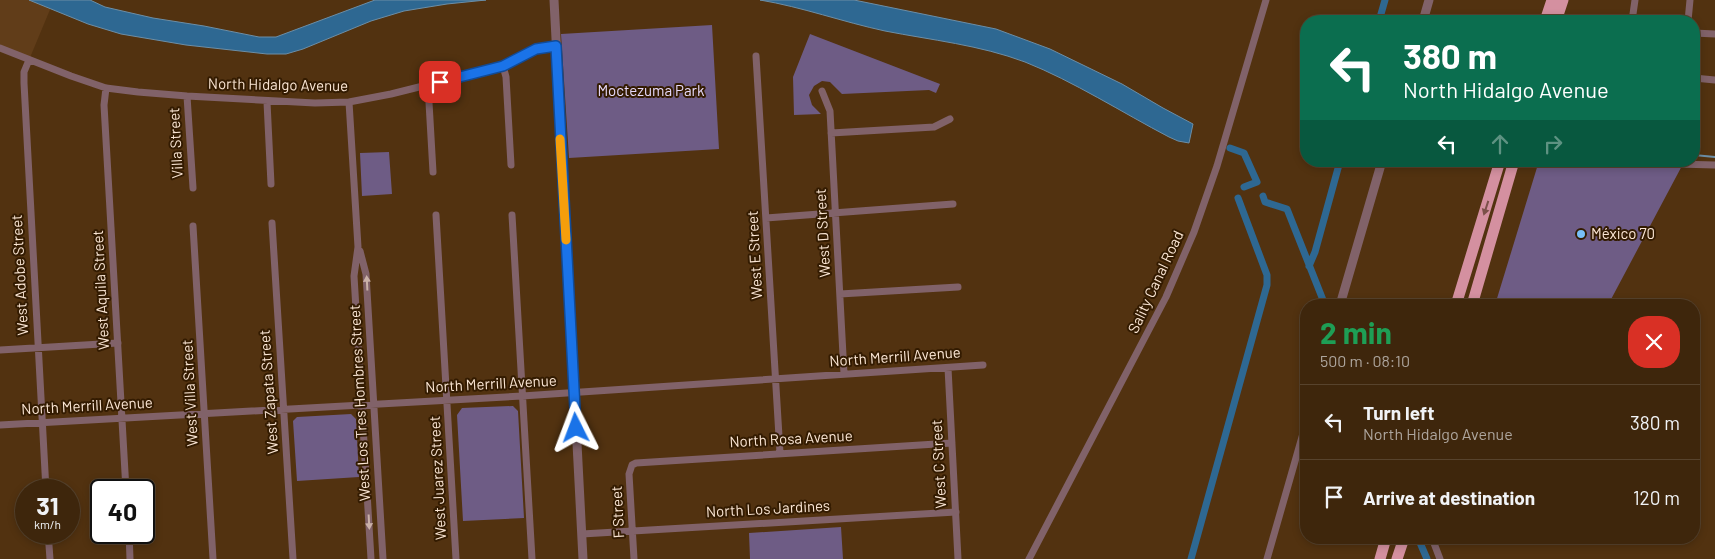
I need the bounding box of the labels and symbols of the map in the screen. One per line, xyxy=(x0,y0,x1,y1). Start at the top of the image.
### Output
pin xyxy=(419,61,461,103)
street label: North Hidalgo Avenue xyxy=(208,74,348,94)
park label: Moctezuma Park xyxy=(597,81,705,99)
street label: Villa Street xyxy=(164,107,186,179)
street label: West D Street xyxy=(811,188,833,278)
one-way arrow xyxy=(1481,200,1489,215)
street label: West E Street xyxy=(743,210,765,300)
street label: West Adobe Street xyxy=(7,214,31,336)
place label: México 70 xyxy=(1591,224,1655,242)
street label: Sality Canal Road xyxy=(1123,227,1187,336)
marker: México 70 xyxy=(1575,228,1587,240)
street label: West Aquila Street xyxy=(88,230,112,350)
one-way arrow xyxy=(362,275,370,291)
street label: West Los Tres Hombres Street xyxy=(345,304,373,502)
street label: West Zapata Street xyxy=(255,329,281,455)
street label: West Villa Street xyxy=(177,339,201,447)
street label: North Merrill Avenue xyxy=(829,342,961,370)
street label: North Merrill Avenue xyxy=(425,371,557,395)
street label: North Merrill Avenue xyxy=(21,393,153,417)
position arrow xyxy=(549,401,601,453)
street label: West Juarez Street xyxy=(425,416,449,541)
street label: West C Street xyxy=(927,419,949,509)
street label: North Rosa Avenue xyxy=(729,426,853,450)
speed limit sign: 40 xyxy=(90,479,155,544)
street label: F Street xyxy=(607,485,627,539)
street label: North Los Jardines xyxy=(705,496,830,520)
one-way arrow xyxy=(365,515,373,531)

